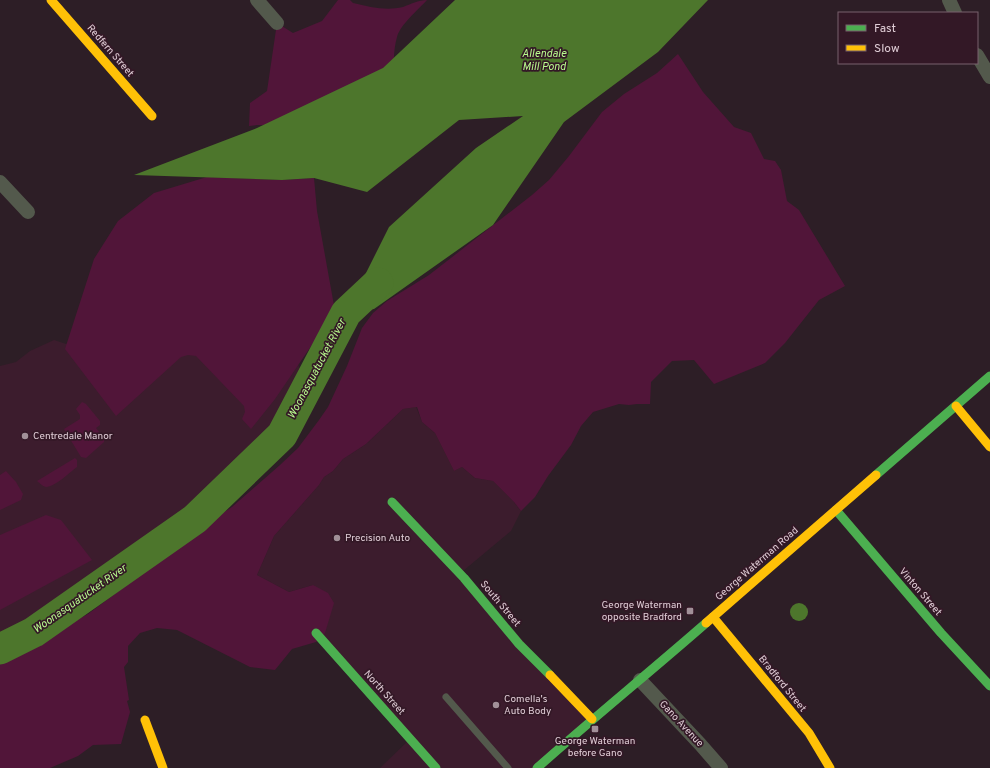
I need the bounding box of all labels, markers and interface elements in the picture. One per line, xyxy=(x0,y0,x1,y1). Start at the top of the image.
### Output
legend xyxy=(838,12,978,64)
text: Fast xyxy=(874,21,896,37)
street label: Redfern Street xyxy=(84,22,137,80)
text: Slow xyxy=(874,41,900,57)
water label: Allendale Mill Pond xyxy=(522,47,567,74)
water label: Woonasquatucket River xyxy=(285,316,350,421)
place label: Centredale Manor xyxy=(33,430,113,443)
marker: Centredale Manor xyxy=(20,431,30,441)
street label: George Waterman Road xyxy=(713,524,801,604)
place label: Precision Auto xyxy=(345,532,410,545)
marker: Precision Auto xyxy=(332,533,342,543)
water label: Woonasquatucket River xyxy=(31,561,130,637)
street label: Vinton Street xyxy=(896,565,944,619)
street label: South Street xyxy=(477,578,523,630)
place label: George Waterman opposite Bradford xyxy=(601,599,682,624)
marker: George Waterman opposite Bradford xyxy=(685,606,695,616)
street label: Bradford Street xyxy=(755,653,809,715)
street label: North Street xyxy=(361,668,408,718)
place label: Comella's Auto Body xyxy=(504,693,551,718)
street label: Gano Avenue xyxy=(656,698,706,750)
marker: Comella's Auto Body xyxy=(491,700,501,710)
marker: George Waterman before Gano xyxy=(590,724,600,734)
place label: George Waterman before Gano xyxy=(555,735,635,760)

